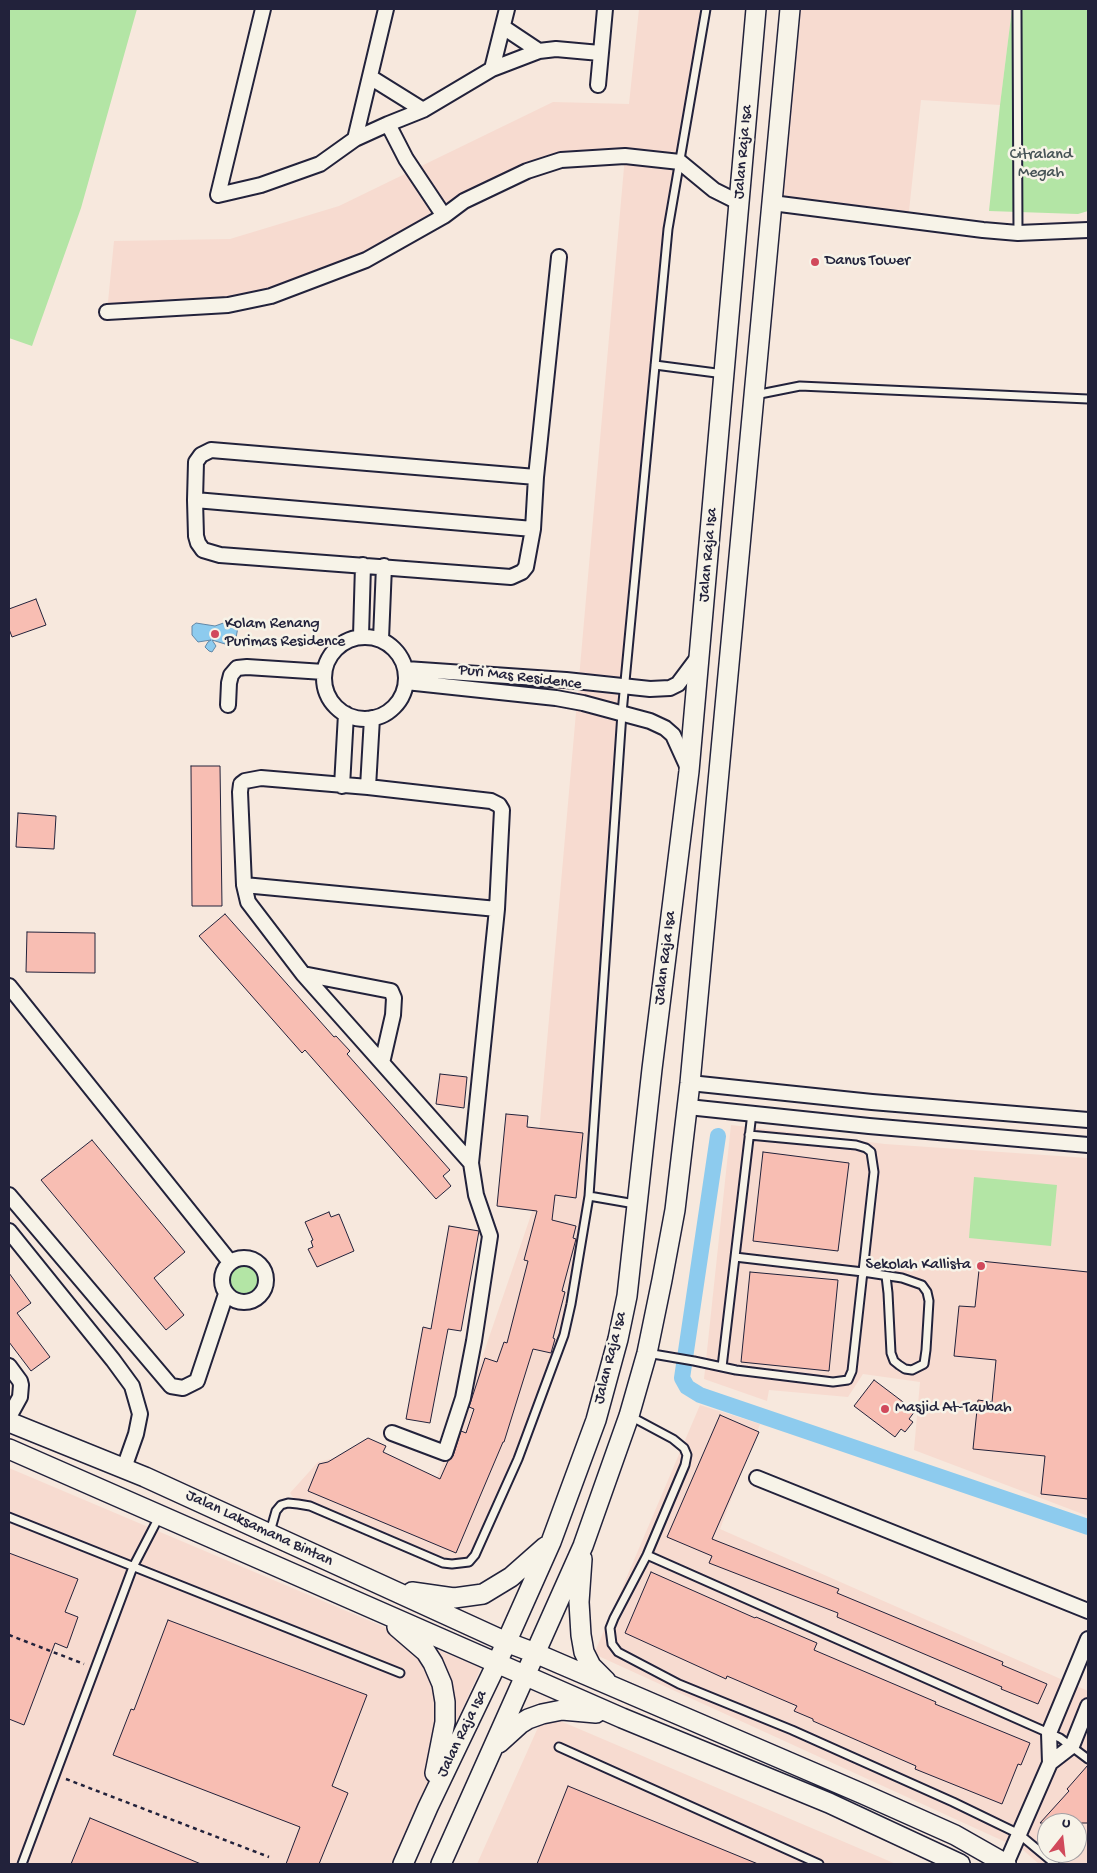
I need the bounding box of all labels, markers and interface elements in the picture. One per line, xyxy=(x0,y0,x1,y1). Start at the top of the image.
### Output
street label: Jalan Raja Isa xyxy=(730,104,758,200)
park label: Citraland Megah xyxy=(1010,146,1072,184)
place label: Danus Tower xyxy=(825,252,910,272)
marker: Danus Tower xyxy=(809,256,821,268)
street label: Jalan Raja Isa xyxy=(695,507,723,603)
place label: Kolam Renang Purimas Residence xyxy=(225,615,345,653)
marker: Kolam Renang Purimas Residence xyxy=(209,628,221,640)
street label: Puri Mas Residence xyxy=(457,661,583,695)
street label: Jalan Raja Isa xyxy=(651,910,681,1006)
place label: Sekolah Kallista xyxy=(866,1256,971,1276)
marker: Sekolah Kallista xyxy=(975,1260,987,1272)
street label: Jalan Raja Isa xyxy=(590,1310,632,1406)
place label: Masjid At-Taubah xyxy=(895,1399,1012,1419)
marker: Masjid At-Taubah xyxy=(879,1403,891,1415)
street label: Jalan Laksamana Bintan xyxy=(182,1486,336,1572)
street label: Jalan Raja Isa xyxy=(434,1687,492,1781)
north arrow xyxy=(1037,1813,1087,1863)
text: U xyxy=(1060,1815,1072,1833)

